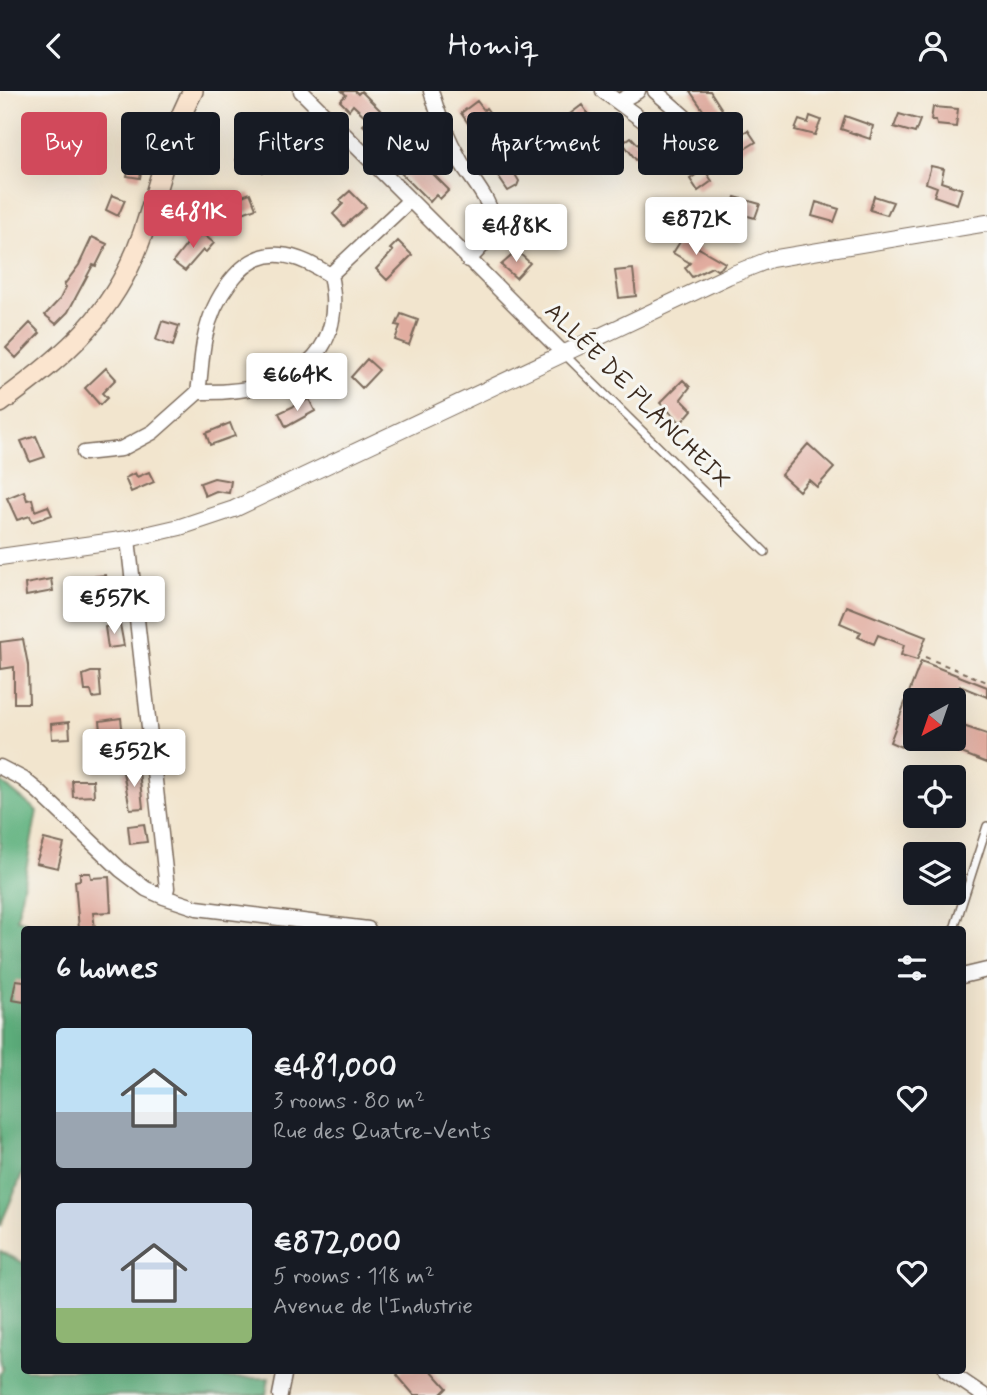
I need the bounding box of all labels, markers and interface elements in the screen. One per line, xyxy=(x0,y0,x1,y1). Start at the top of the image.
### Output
text: Homiq xyxy=(448,25,539,67)
icon: back xyxy=(35,27,73,65)
icon: person xyxy=(914,27,952,65)
chip: Buy xyxy=(21,112,107,175)
chip: Rent xyxy=(121,112,220,175)
chip: Filters xyxy=(234,112,349,175)
chip: New xyxy=(363,112,453,175)
chip: Apartment xyxy=(467,112,624,175)
chip: House xyxy=(638,112,743,175)
pin: €481K xyxy=(144,191,242,250)
pin: €872K xyxy=(647,197,745,257)
text: €481K xyxy=(160,198,226,228)
pin: €488K xyxy=(467,205,565,264)
text: €872K xyxy=(661,205,731,235)
text: €488K xyxy=(481,212,551,242)
street label: ALLÉE DE PLANCHEIX xyxy=(537,295,738,496)
pin: €664K xyxy=(248,353,346,413)
text: €664K xyxy=(262,361,332,391)
pin: €557K xyxy=(65,577,163,636)
text: €557K xyxy=(79,584,149,614)
north arrow xyxy=(903,688,966,751)
map controls xyxy=(903,688,966,905)
pin: €552K xyxy=(85,729,183,789)
text: €552K xyxy=(98,737,170,767)
button: locate xyxy=(903,765,966,828)
button: layers xyxy=(903,842,966,905)
text: 6 homes xyxy=(56,949,158,988)
icon: filters xyxy=(893,949,931,987)
text: €481,000 xyxy=(273,1048,397,1087)
icon: home xyxy=(112,1056,196,1140)
icon: heart xyxy=(893,1079,931,1117)
text: 3 rooms · 80 m² xyxy=(273,1087,425,1117)
text: Rue des Quatre-Vents xyxy=(273,1117,491,1147)
text: €872,000 xyxy=(273,1223,401,1262)
icon: home xyxy=(112,1231,196,1315)
icon: heart xyxy=(893,1254,931,1292)
text: 5 rooms · 118 m² xyxy=(273,1262,435,1292)
text: Avenue de l'Industrie xyxy=(273,1292,473,1322)

